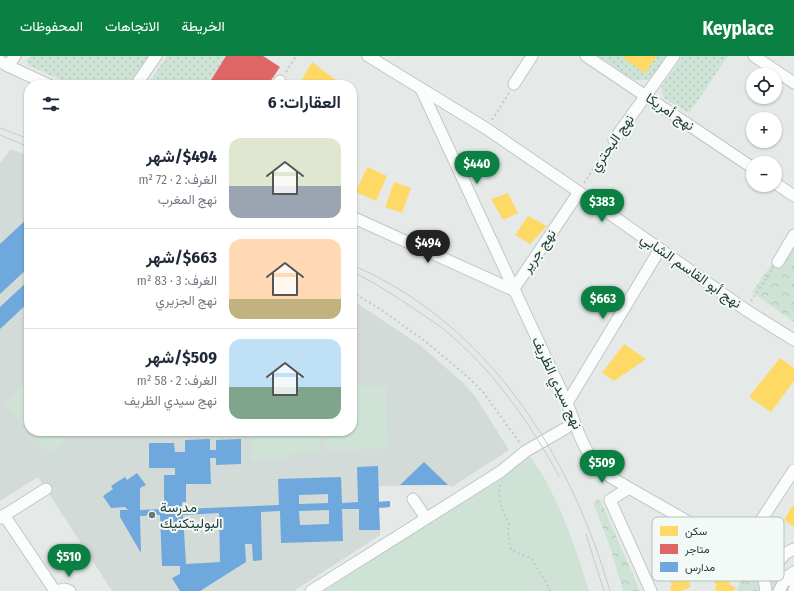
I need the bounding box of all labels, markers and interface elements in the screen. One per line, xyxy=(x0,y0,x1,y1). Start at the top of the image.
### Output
text: Keyplace xyxy=(702,17,774,40)
text: المحفوظات xyxy=(20,18,83,35)
text: الاتجاهات xyxy=(105,18,159,35)
text: الخريطة xyxy=(181,18,225,35)
map controls xyxy=(746,68,782,192)
button: locate xyxy=(746,68,782,104)
street label: نهج أمريكا xyxy=(641,90,698,136)
text: العقارات: 6 xyxy=(268,92,341,113)
icon: filters xyxy=(40,93,62,115)
street label: نهج البحتري xyxy=(586,111,640,177)
button: + xyxy=(746,112,782,148)
text: $494/شهر xyxy=(146,146,217,167)
pin: $440 xyxy=(453,151,501,185)
icon: home xyxy=(261,154,309,202)
text: $440 xyxy=(464,156,490,171)
button: − xyxy=(746,156,782,192)
text: الغرف: 2 · 72 m² xyxy=(138,172,217,187)
pin: $383 xyxy=(578,189,626,223)
text: نهج المغرب xyxy=(158,192,217,207)
text: $383 xyxy=(589,194,615,209)
street label: نهج جرير xyxy=(518,226,561,278)
pin: $494 xyxy=(404,230,452,264)
street label: نهج أبو القاسم الشابي xyxy=(636,230,745,315)
text: $494 xyxy=(415,235,441,250)
text: $663/شهر xyxy=(146,247,217,268)
icon: home xyxy=(261,255,309,303)
text: الغرف: 3 · 83 m² xyxy=(137,273,217,288)
pin: $663 xyxy=(579,286,627,320)
text: $663 xyxy=(590,291,616,306)
text: نهج الجزيري xyxy=(155,293,217,308)
street label: نهج سيدي الظريف xyxy=(525,334,586,433)
text: $509/شهر xyxy=(146,347,217,368)
icon: home xyxy=(261,355,309,403)
text: الغرف: 2 · 58 m² xyxy=(137,373,217,388)
text: نهج سيدي الظريف xyxy=(124,393,217,408)
pin: $509 xyxy=(578,450,626,484)
text: $509 xyxy=(589,455,615,470)
place label: مدرسة البوليتكنيك xyxy=(160,499,223,532)
marker: مدرسة البوليتكنيك xyxy=(147,510,157,520)
legend xyxy=(652,517,784,581)
text: سكن xyxy=(685,525,708,538)
text: متاجر xyxy=(684,543,710,556)
pin: $510 xyxy=(45,544,93,578)
text: $510 xyxy=(57,549,81,564)
text: مدارس xyxy=(685,561,715,574)

